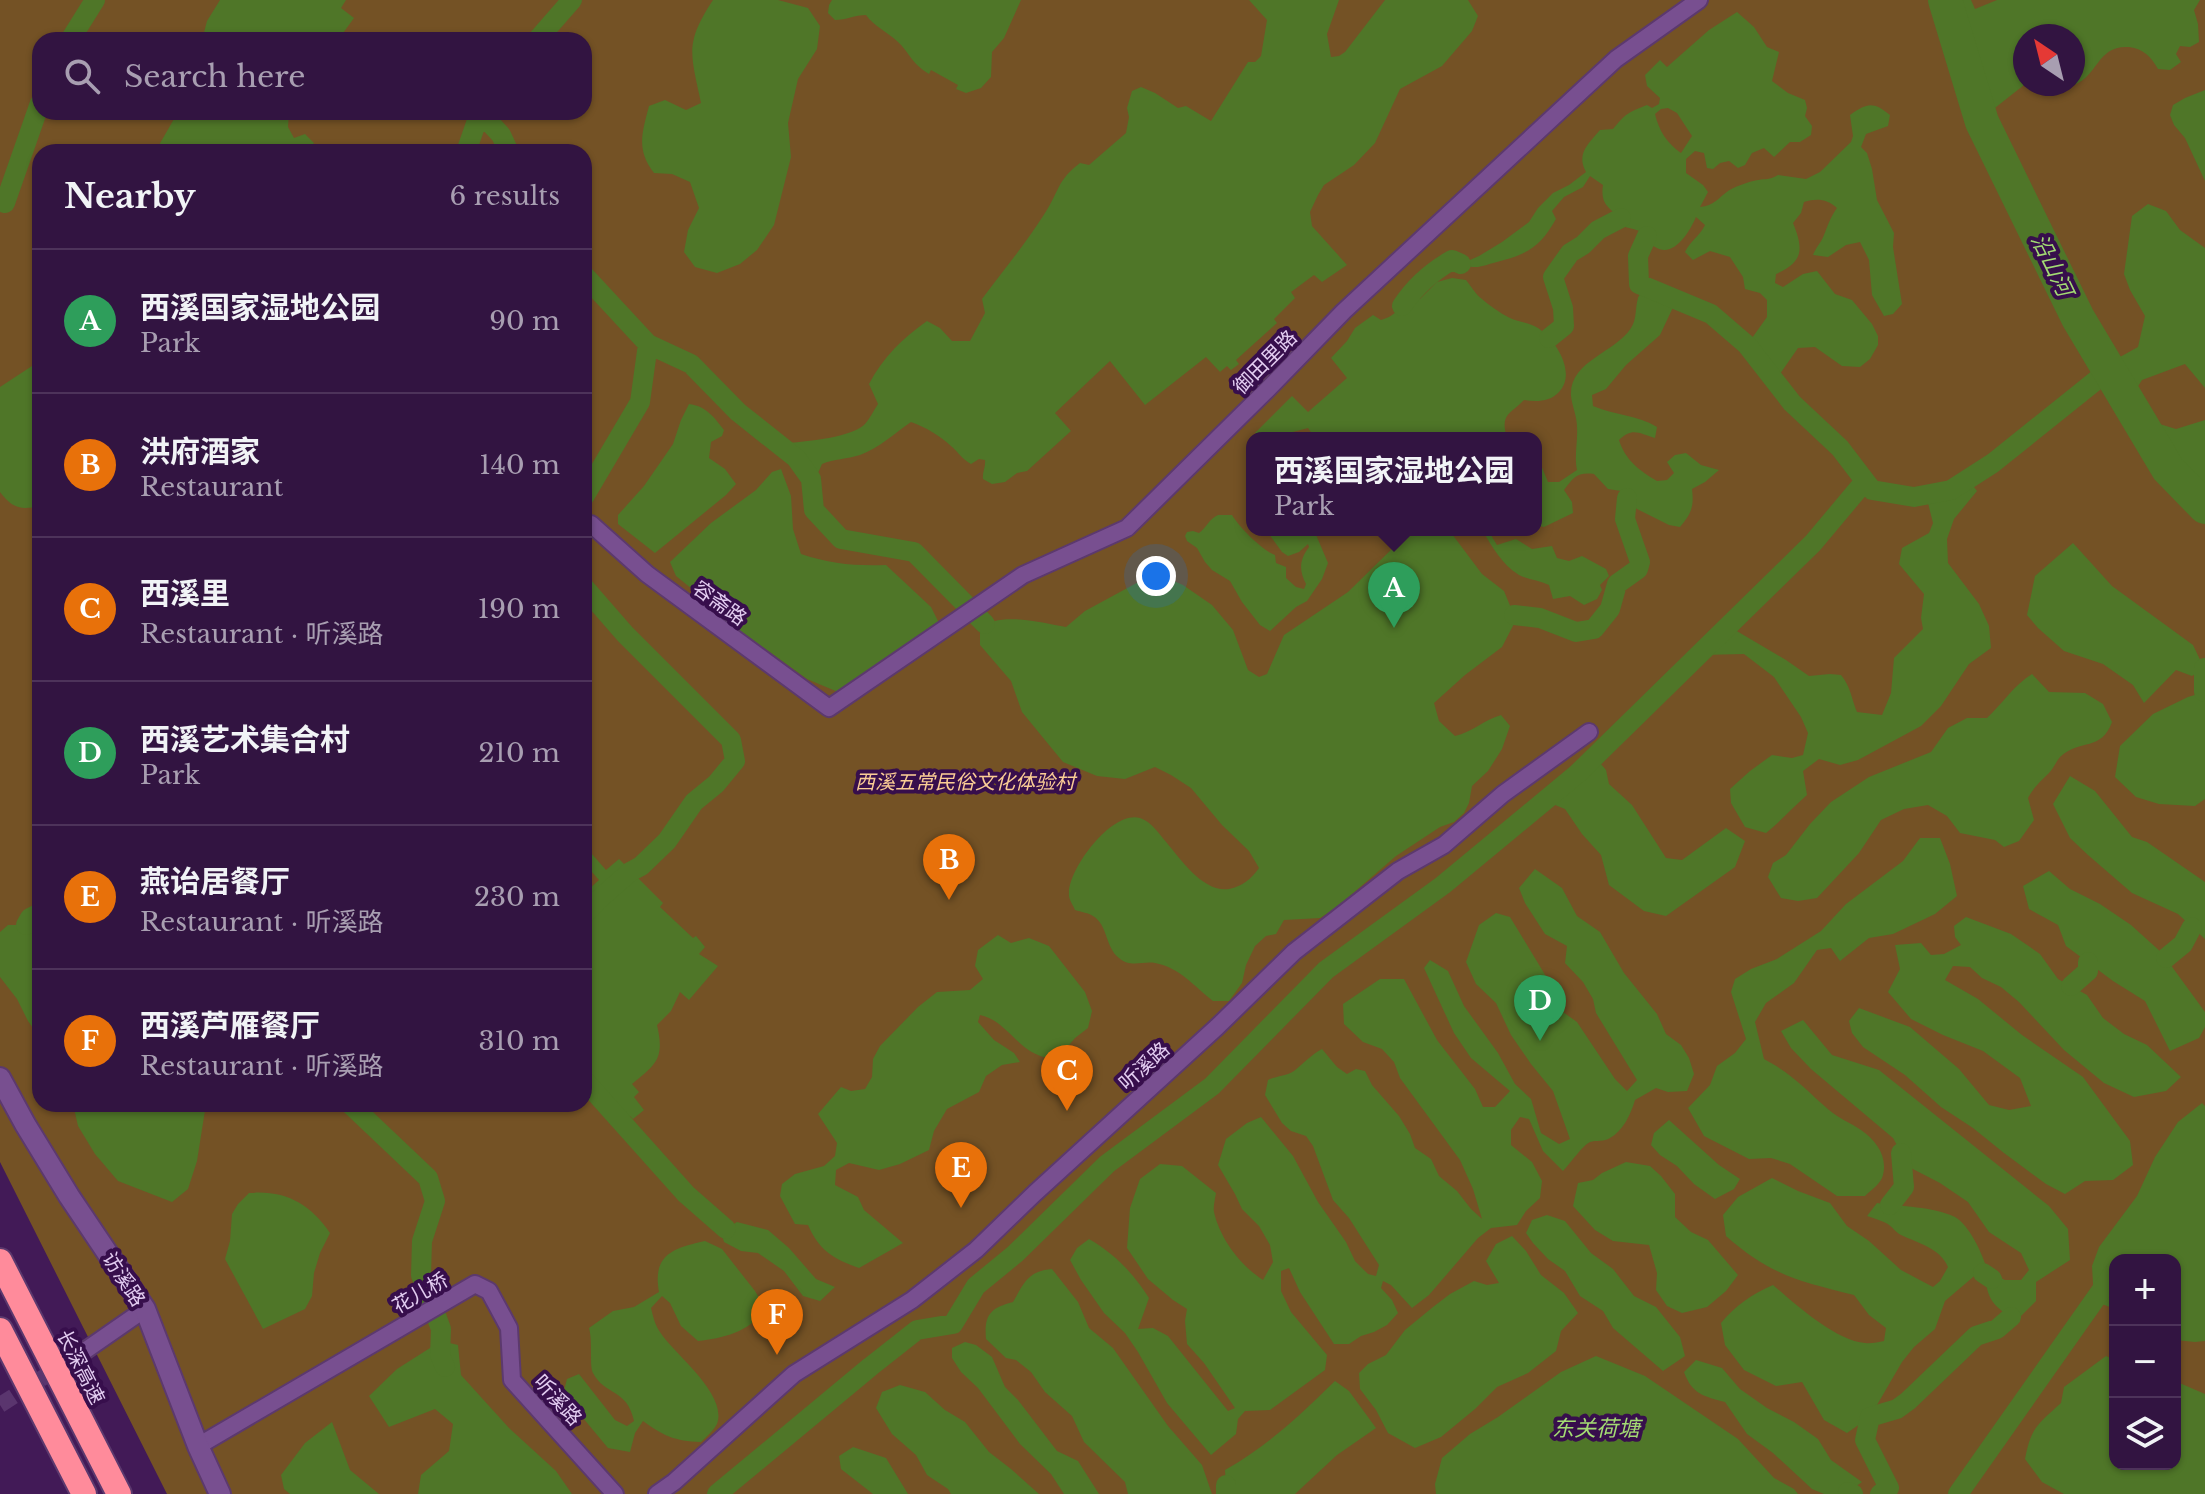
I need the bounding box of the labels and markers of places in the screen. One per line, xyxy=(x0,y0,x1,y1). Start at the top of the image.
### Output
pin: A xyxy=(1368,562,1420,628)
pin: B xyxy=(923,834,975,900)
pin: D xyxy=(1514,975,1566,1041)
pin: C xyxy=(1041,1045,1093,1111)
pin: E xyxy=(935,1142,987,1208)
pin: F xyxy=(751,1289,803,1355)

